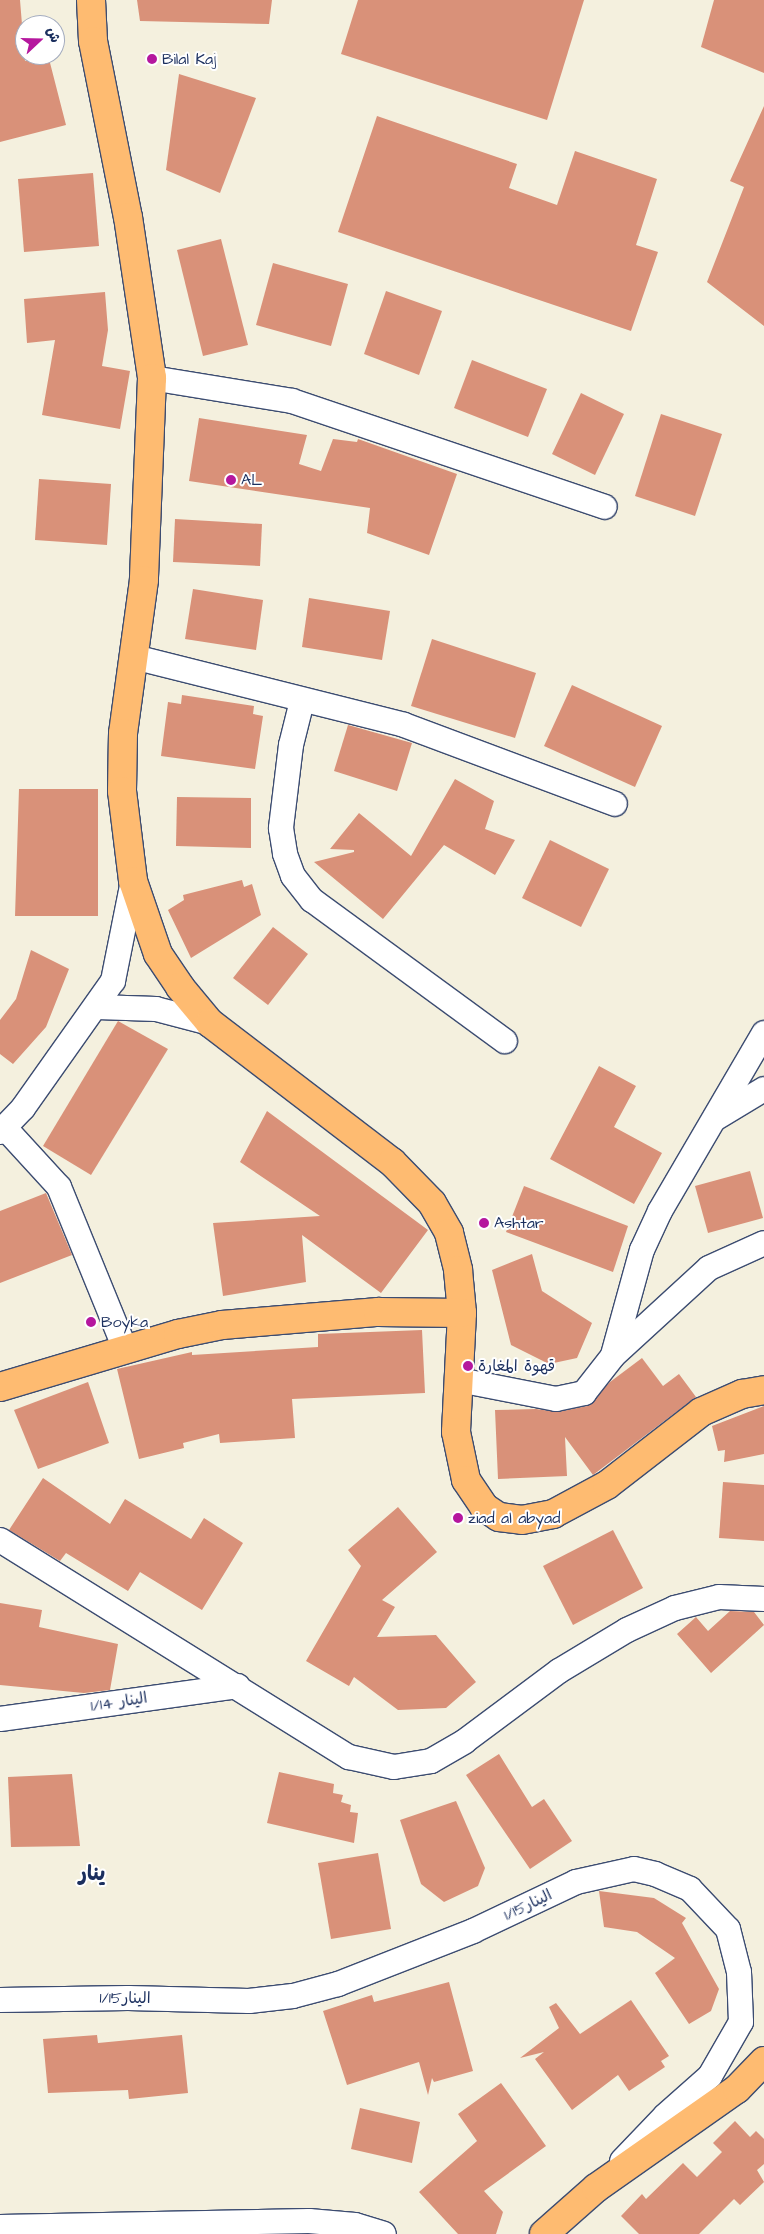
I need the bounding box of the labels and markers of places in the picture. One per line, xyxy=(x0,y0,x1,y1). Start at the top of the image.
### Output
place label: Bilal Kaj xyxy=(162,49,216,69)
marker: Bilal Kaj xyxy=(146,53,158,65)
place label: AL xyxy=(241,470,262,490)
marker: AL xyxy=(225,474,237,486)
place label: Ashtar xyxy=(494,1213,544,1233)
marker: Ashtar xyxy=(478,1217,490,1229)
place label: Boyka xyxy=(101,1312,148,1332)
marker: Boyka xyxy=(85,1316,97,1328)
place label: قهوة المغارة xyxy=(478,1356,555,1376)
marker: قهوة المغارة xyxy=(462,1360,474,1372)
place label: ziad al abyad xyxy=(468,1508,560,1528)
marker: ziad al abyad xyxy=(452,1512,464,1524)

